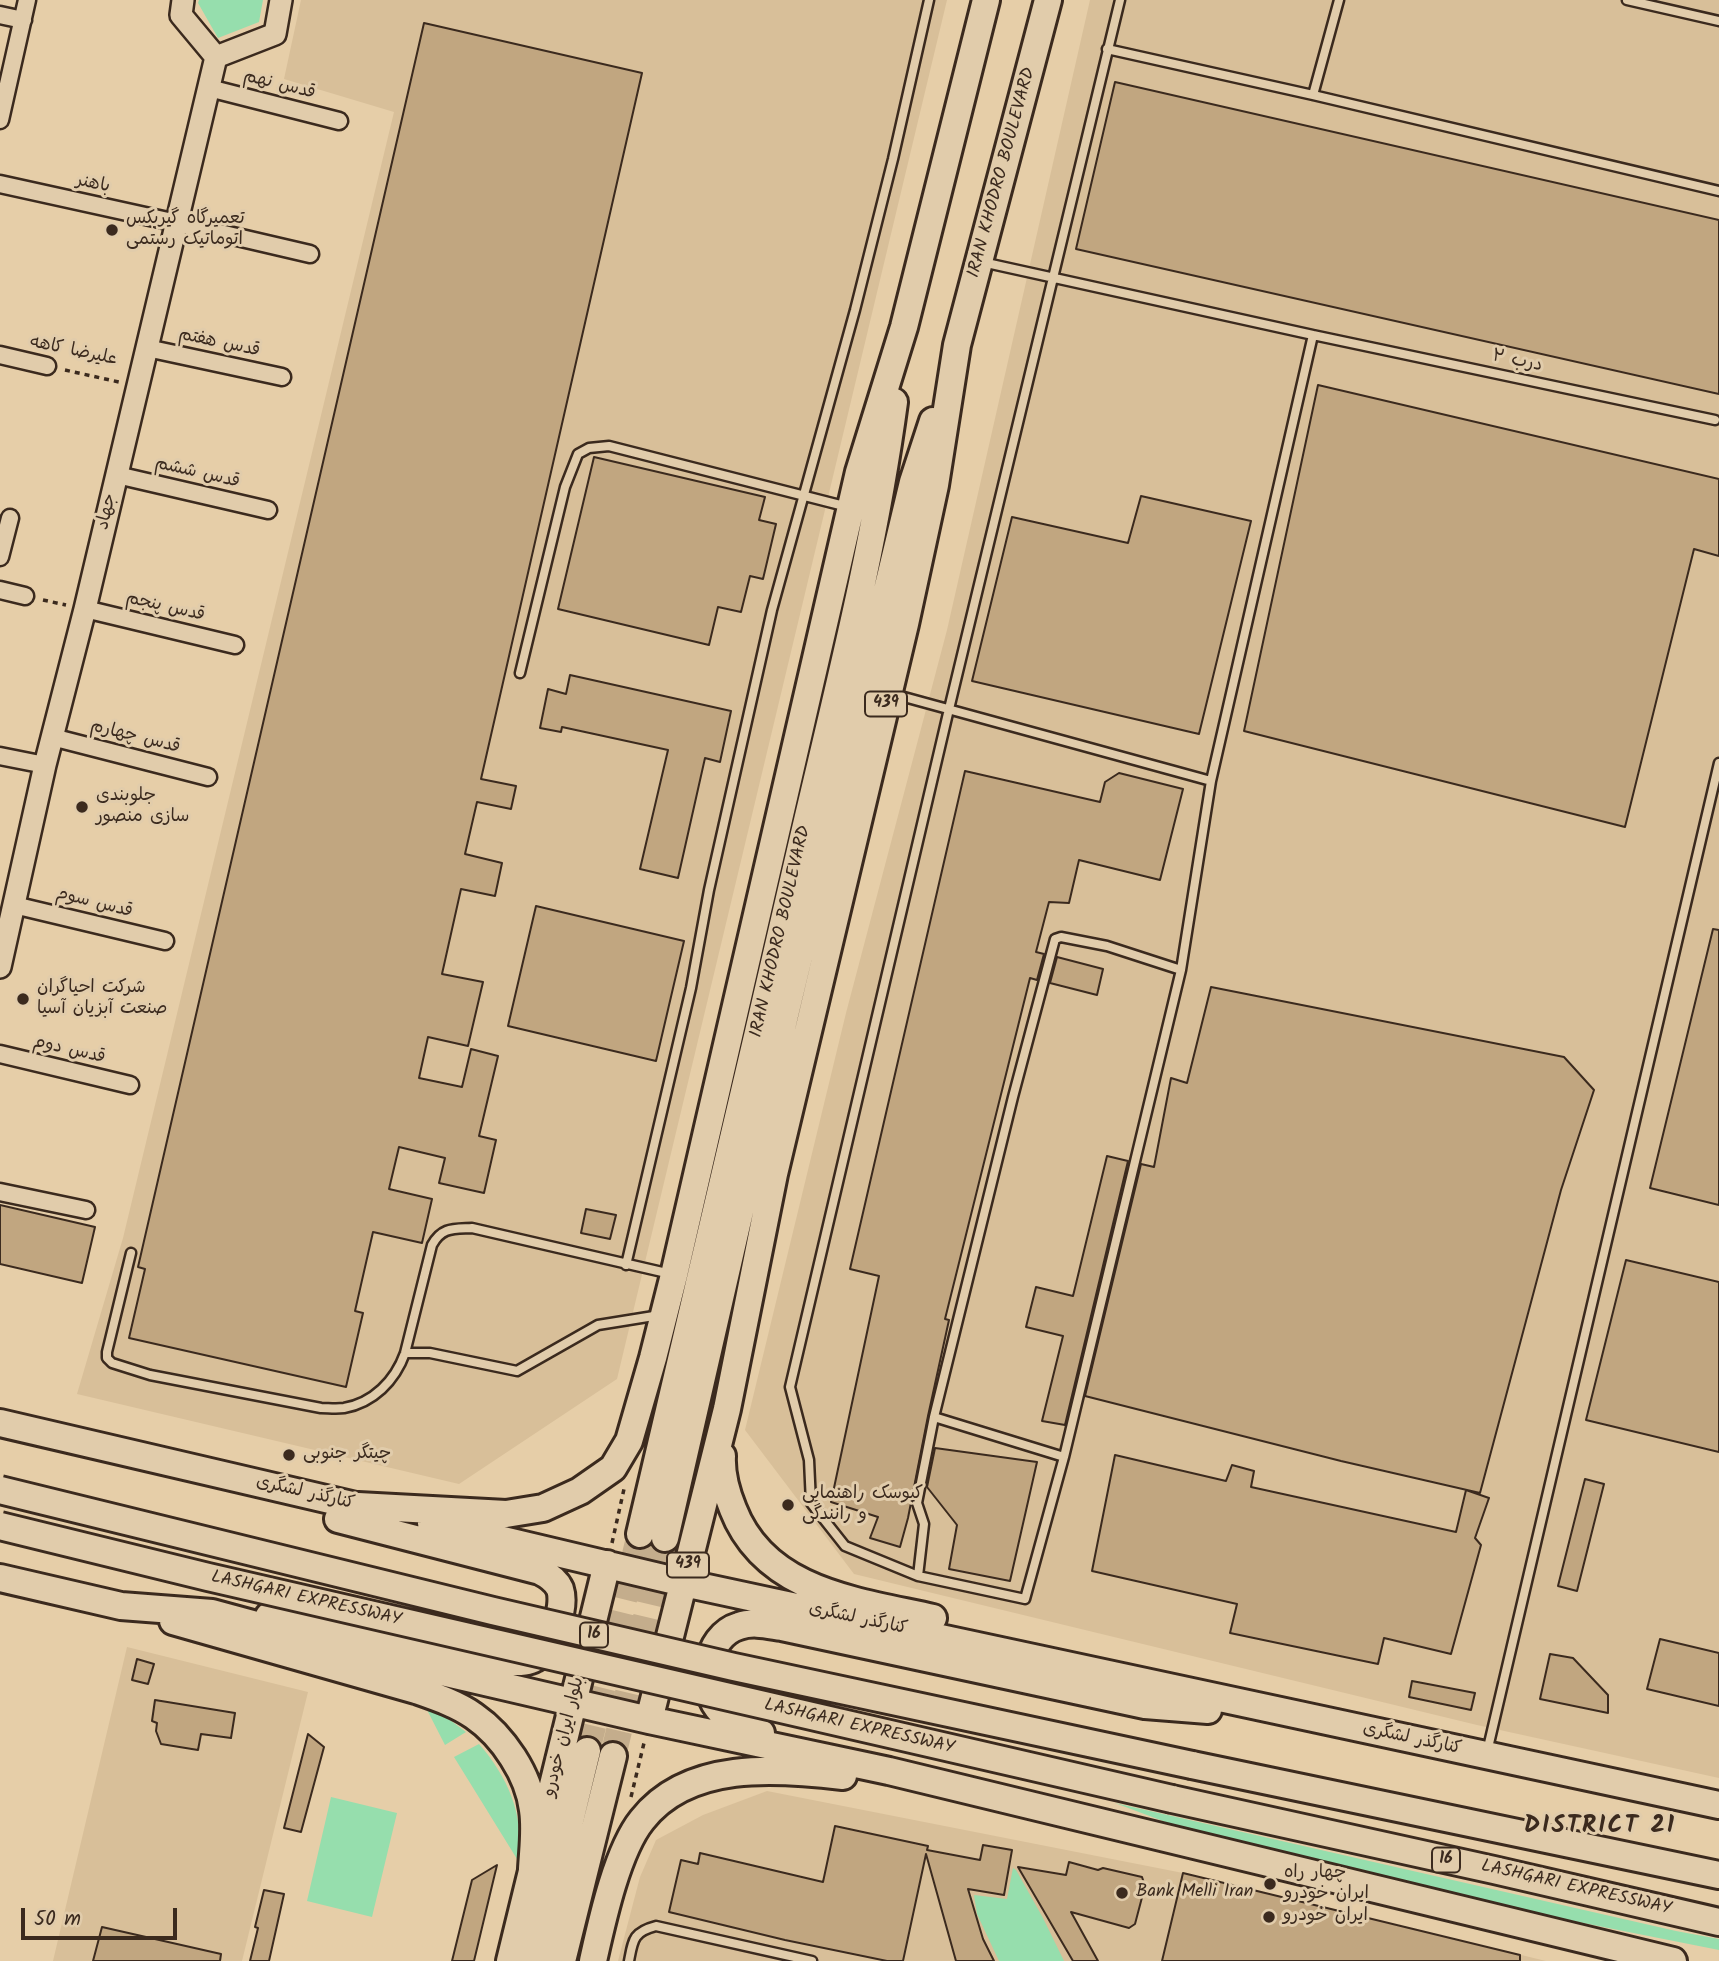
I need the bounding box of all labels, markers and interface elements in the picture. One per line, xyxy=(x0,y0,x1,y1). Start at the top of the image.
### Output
street label: IRAN KHODRO BOULEVARD xyxy=(965,65,1041,281)
street label: قدس نهم xyxy=(241,67,317,105)
street label: باهنر xyxy=(74,171,112,199)
place label: تعمیرگاه گیربکس اتوماتیک رستمی xyxy=(126,209,245,252)
marker: تعمیرگاه گیربکس اتوماتیک رستمی xyxy=(104,222,120,238)
street label: قدس هفتم xyxy=(176,325,262,363)
street label: علیرضا کاهه xyxy=(27,332,119,372)
street label: درب ۲ xyxy=(1490,346,1544,378)
street label: قدس ششم xyxy=(152,454,242,494)
street label: جهاد xyxy=(93,492,123,532)
street label: قدس پنجم xyxy=(123,588,207,628)
road number: 439 xyxy=(865,692,907,716)
street label: قدس چهارم xyxy=(88,716,182,760)
place label: جلوبندی سازی منصور xyxy=(96,786,189,828)
marker: جلوبندی سازی منصور xyxy=(74,799,90,815)
street label: IRAN KHODRO BOULEVARD xyxy=(747,824,817,1040)
street label: قدس سوم xyxy=(53,884,135,924)
place label: شرکت احیاگران صنعت آبزیان آسیا xyxy=(37,978,167,1020)
marker: شرکت احیاگران صنعت آبزیان آسیا xyxy=(15,991,31,1007)
street label: قدس دوم xyxy=(31,1032,107,1070)
place label: چیتگر جنوبی xyxy=(303,1444,391,1466)
marker: چیتگر جنوبی xyxy=(281,1447,297,1463)
street label: کنارگذر لشگری xyxy=(254,1472,356,1516)
place label: کیوسک راهنمایی و رانندگی xyxy=(802,1484,923,1526)
marker: کیوسک راهنمایی و رانندگی xyxy=(780,1497,796,1513)
road number: 439 xyxy=(667,1553,709,1578)
street label: LASHGARI EXPRESSWAY xyxy=(209,1568,403,1632)
street label: کنارگذر لشگری xyxy=(807,1599,909,1641)
road number: 16 xyxy=(580,1623,608,1648)
street label: بلوار ایران خودرو xyxy=(540,1675,590,1799)
street label: LASHGARI EXPRESSWAY xyxy=(762,1696,956,1760)
street label: کنارگذر لشگری xyxy=(1361,1719,1463,1761)
district label: DISTRICT 21 xyxy=(1525,1814,1675,1842)
road number: 16 xyxy=(1432,1848,1460,1872)
street label: LASHGARI EXPRESSWAY xyxy=(1479,1857,1673,1921)
place label: چهار راه ایران خودرو xyxy=(1284,1863,1369,1906)
marker: چهار راه ایران خودرو xyxy=(1262,1876,1278,1892)
place label: Bank Melli Iran xyxy=(1136,1882,1253,1904)
marker: Bank Melli Iran xyxy=(1114,1885,1130,1901)
scale bar xyxy=(24,1895,180,1939)
text: 50 m xyxy=(34,1903,81,1936)
place label: ایران خودرو xyxy=(1283,1906,1368,1928)
marker: ایران خودرو xyxy=(1261,1909,1277,1925)

